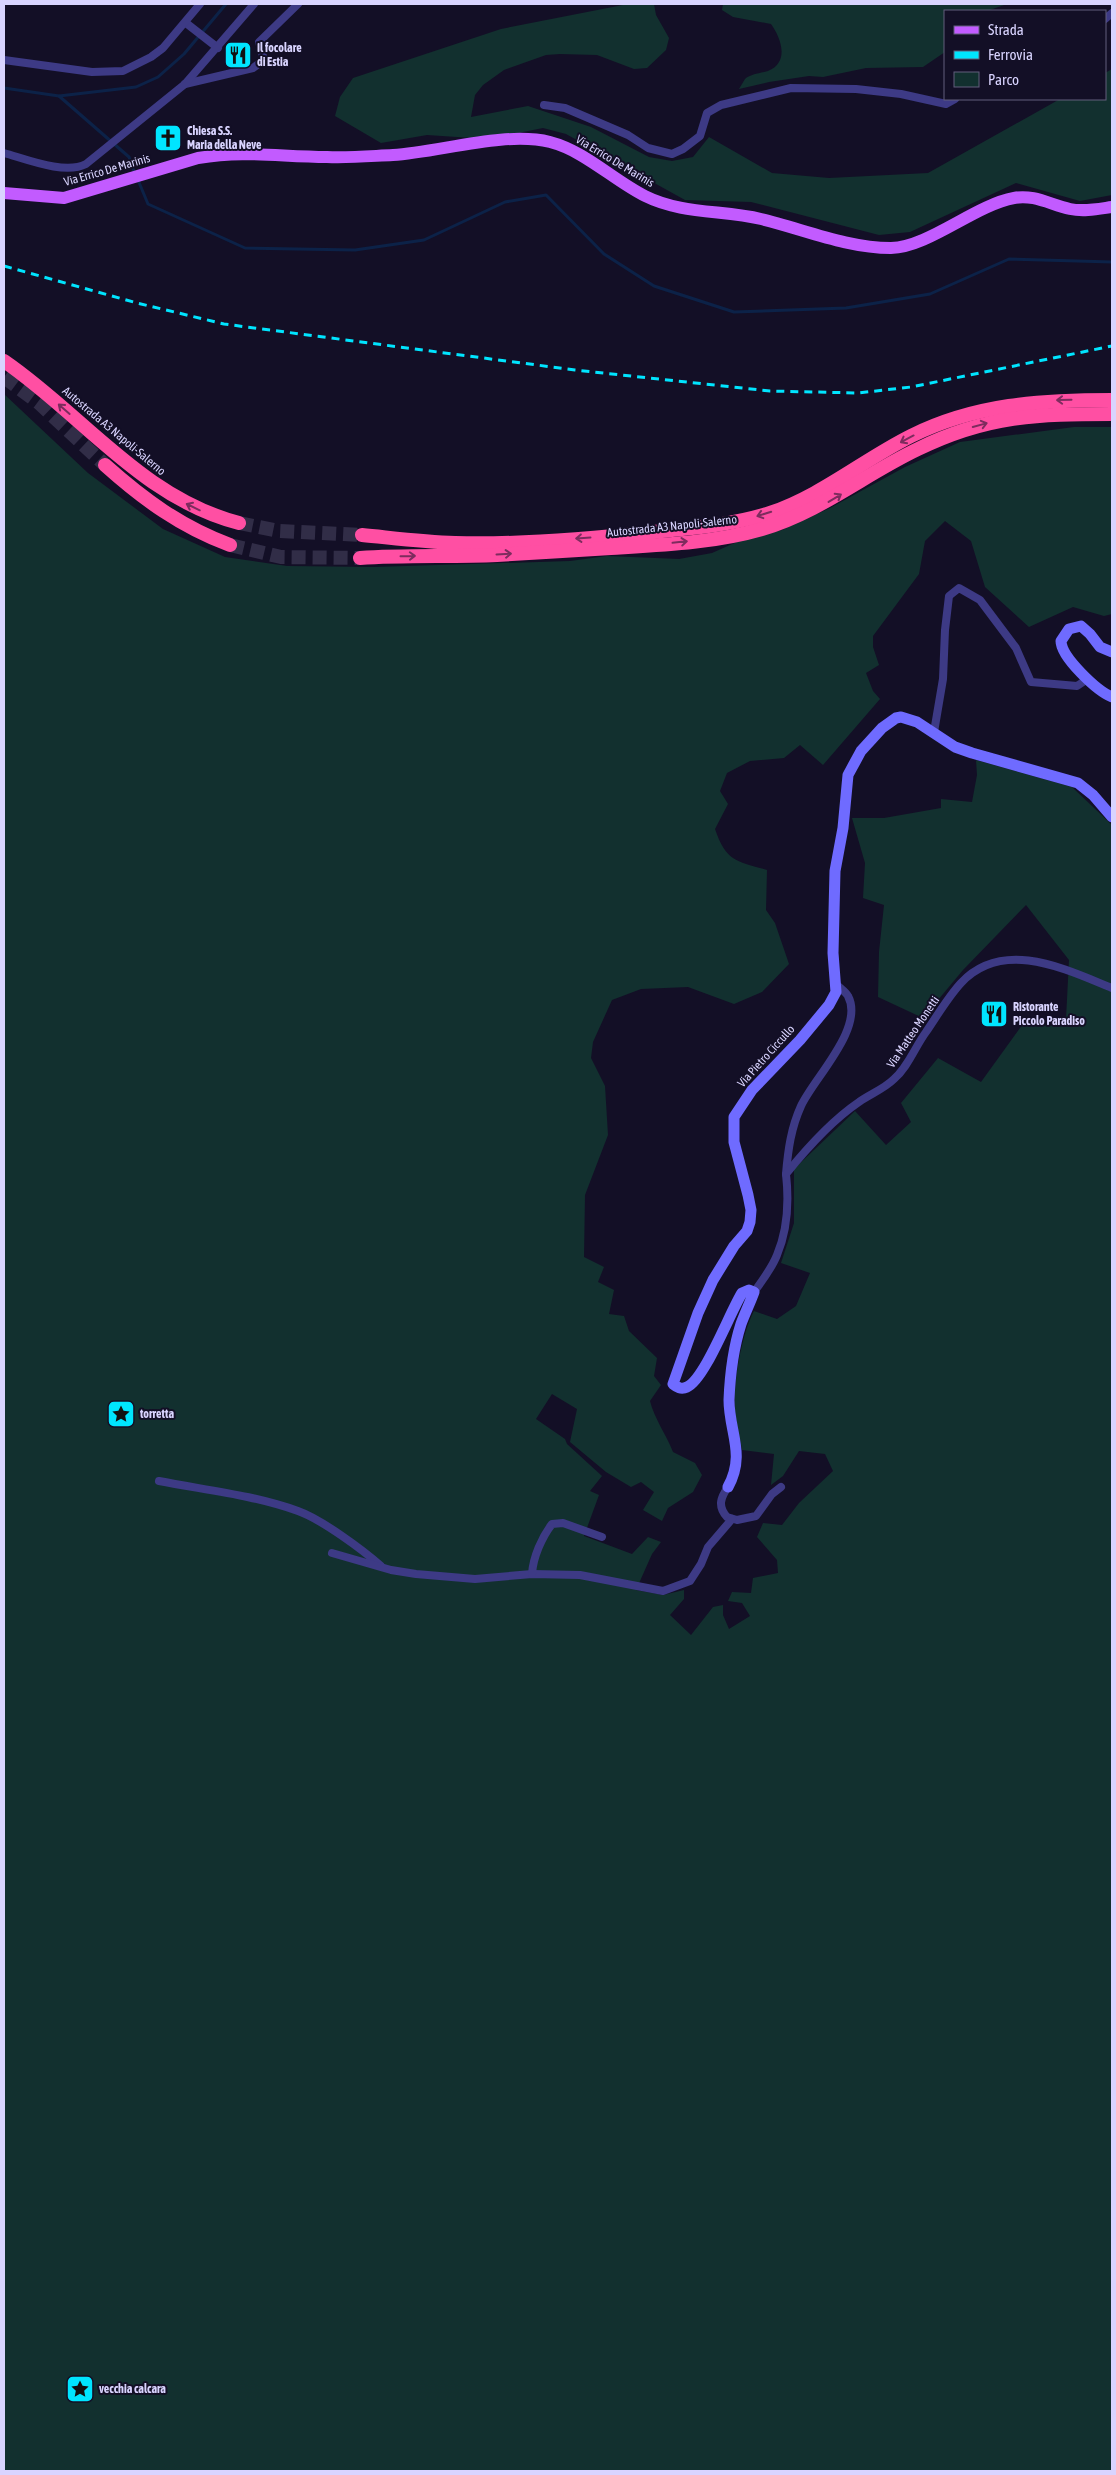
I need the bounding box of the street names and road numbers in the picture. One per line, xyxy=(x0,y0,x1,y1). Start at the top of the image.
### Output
street label: Via Errico De Marinis xyxy=(573,132,657,190)
street label: Via Errico De Marinis xyxy=(62,151,152,189)
street label: Autostrada A3 Napoli-Salerno xyxy=(60,384,169,478)
street label: Autostrada A3 Napoli-Salerno xyxy=(606,512,738,540)
street label: Via Matteo Monetti xyxy=(884,993,942,1071)
street label: Via Pietro Ciccullo xyxy=(734,1022,798,1090)

